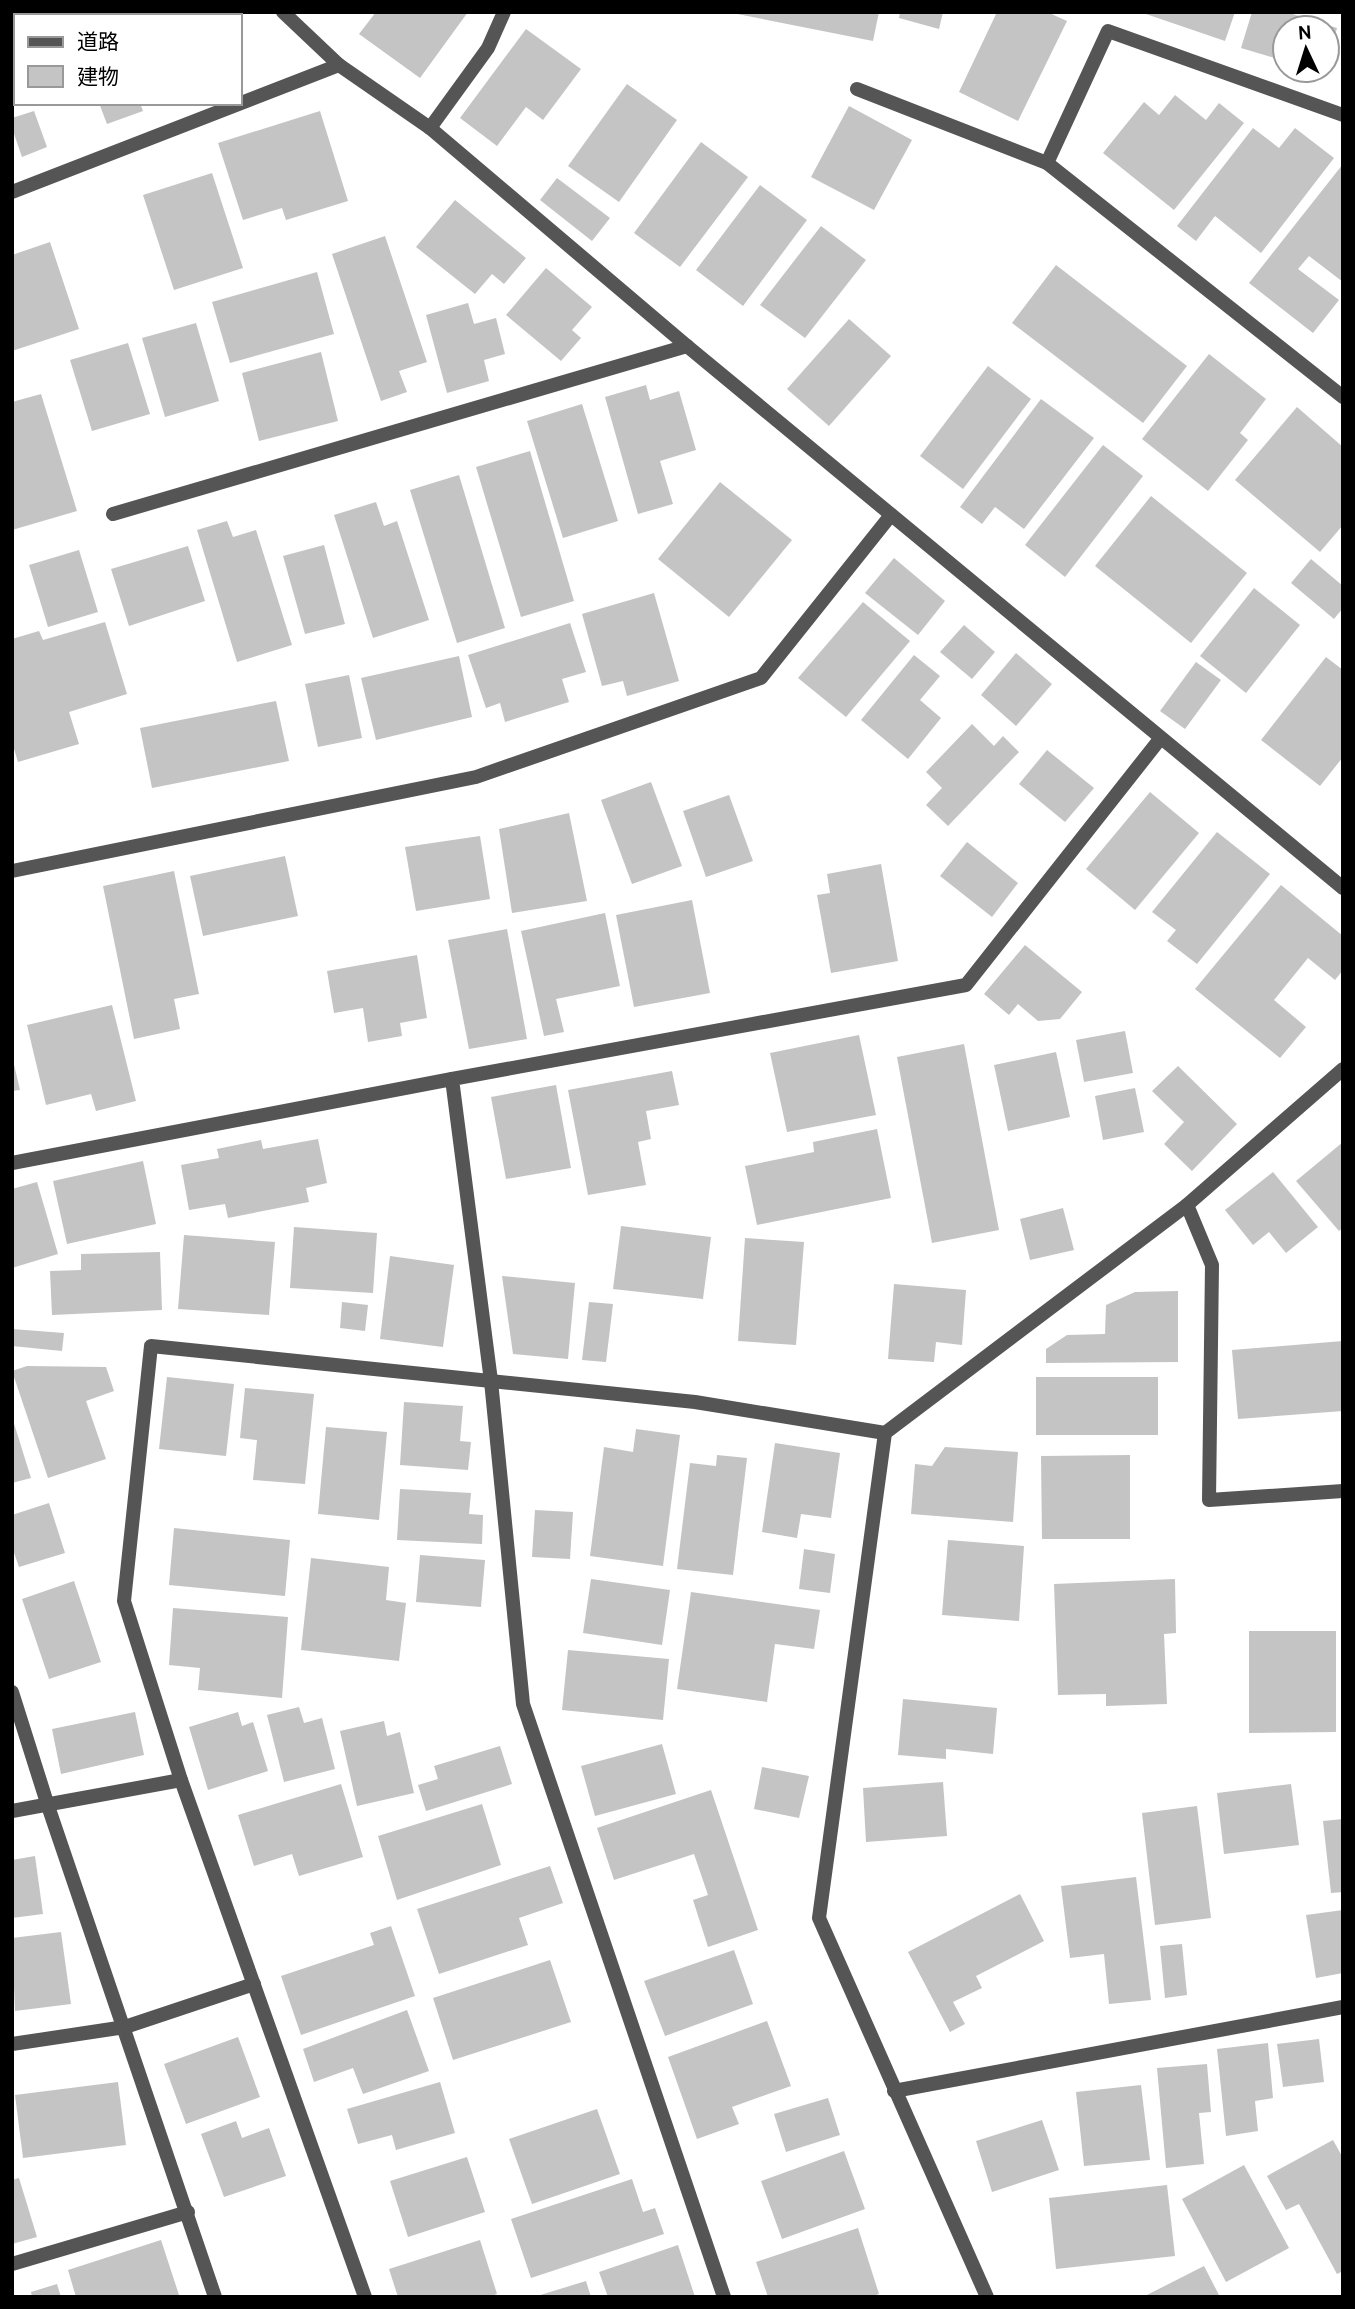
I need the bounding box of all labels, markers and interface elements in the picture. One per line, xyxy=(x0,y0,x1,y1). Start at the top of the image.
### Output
legend xyxy=(14,14,242,105)
north arrow xyxy=(1271,14,1341,84)
text: N xyxy=(1297,21,1312,44)
text: 道路 xyxy=(77,29,119,54)
text: 建物 xyxy=(77,64,119,89)

